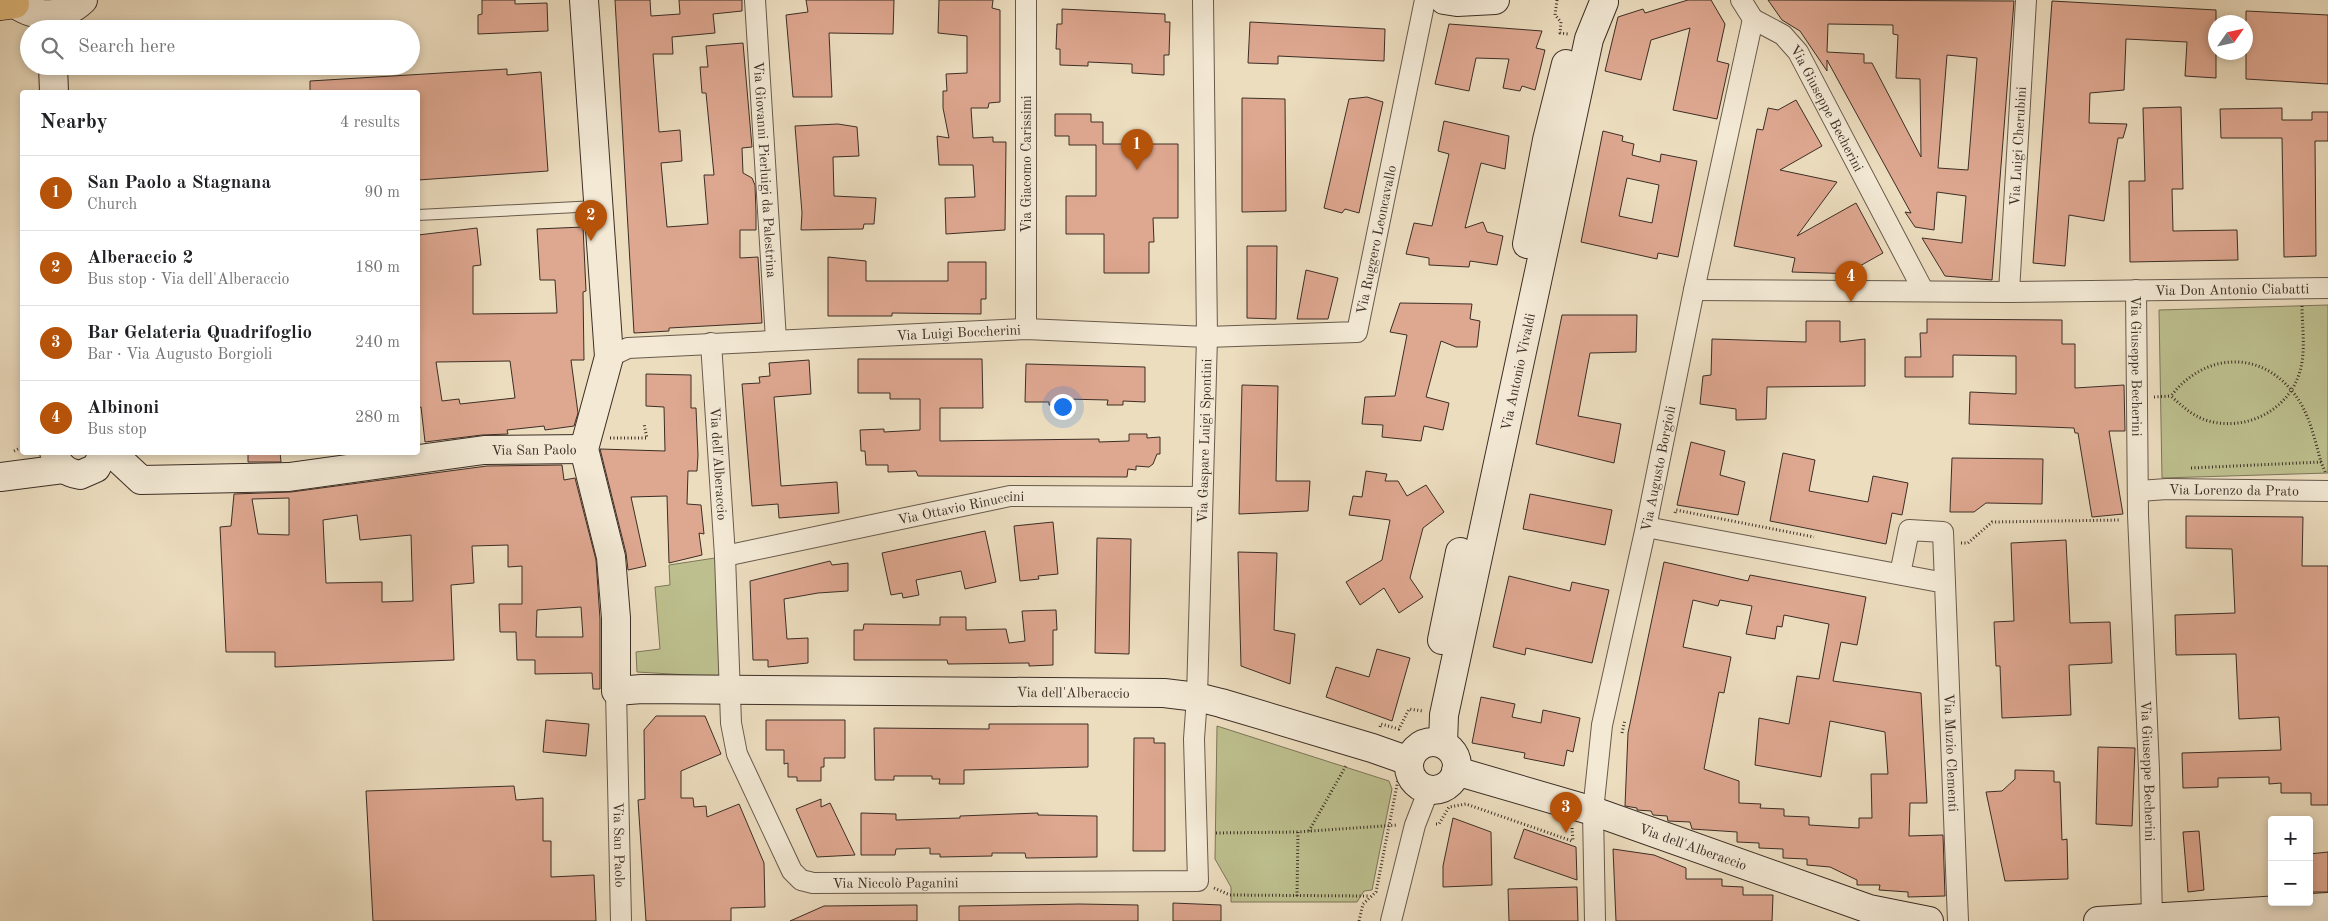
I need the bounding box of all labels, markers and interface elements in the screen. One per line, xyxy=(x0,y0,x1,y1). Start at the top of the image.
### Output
north arrow xyxy=(2208,15,2253,60)
search box xyxy=(20,20,420,75)
icon: search xyxy=(38,34,66,62)
text: Search here xyxy=(78,38,175,57)
street label: Via Giuseppe Becherini xyxy=(1787,43,1866,174)
street label: Via Giovanni Pierluigi da Palestrina xyxy=(751,61,778,278)
street label: Via Luigi Cherubini xyxy=(2008,86,2029,206)
street label: Via Giacomo Carissimi xyxy=(1020,95,1034,233)
text: Nearby xyxy=(40,112,108,133)
text: 4 results xyxy=(340,115,400,131)
pin: 1 xyxy=(1121,129,1153,170)
street label: Via Ruggero Leoncavallo xyxy=(1355,164,1399,316)
text: San Paolo a Stagnana xyxy=(87,174,271,193)
text: 1 xyxy=(51,185,61,201)
text: 90 m xyxy=(364,185,400,201)
text: Church xyxy=(87,197,137,213)
pin: 2 xyxy=(575,200,607,241)
text: Alberaccio 2 xyxy=(87,249,193,268)
text: 2 xyxy=(51,260,61,276)
text: 180 m xyxy=(355,260,400,276)
pin: 4 xyxy=(1835,261,1867,302)
text: Bus stop · Via dell'Alberaccio xyxy=(87,272,290,288)
street label: Via Don Antonio Ciabatti xyxy=(2155,282,2309,298)
street label: Via Giuseppe Becherini xyxy=(2128,296,2143,437)
street label: Via Antonio Vivaldi xyxy=(1499,312,1538,432)
street label: Via Luigi Boccherini xyxy=(896,323,1021,343)
text: Bar Gelateria Quadrifoglio xyxy=(87,324,312,343)
text: 3 xyxy=(51,335,61,351)
text: 240 m xyxy=(355,335,400,351)
text: Bar · Via Augusto Borgioli xyxy=(87,347,272,363)
street label: Via Gaspare Luigi Spontini xyxy=(1196,358,1214,523)
your location xyxy=(1050,394,1076,420)
text: Albinoni xyxy=(87,399,159,418)
street label: Via Augusto Borgioli xyxy=(1639,404,1678,533)
street label: Via dell'Alberaccio xyxy=(707,407,729,521)
text: 4 xyxy=(51,410,61,426)
text: 280 m xyxy=(355,410,400,426)
text: Bus stop xyxy=(87,422,147,438)
street label: Via San Paolo xyxy=(491,443,577,458)
street label: Via Lorenzo da Prato xyxy=(2169,483,2299,499)
street label: Via Ottavio Rinuccini xyxy=(896,490,1025,527)
street label: Via dell'Alberaccio xyxy=(1016,686,1130,701)
street label: Via Muzio Clementi xyxy=(1941,693,1960,812)
street label: Via Giuseppe Becherini xyxy=(2138,700,2156,842)
pin: 3 xyxy=(1550,792,1582,833)
street label: Via San Paolo xyxy=(610,802,626,888)
map controls xyxy=(2268,816,2313,906)
button: + xyxy=(2268,816,2313,861)
street label: Via dell'Alberaccio xyxy=(1637,822,1749,873)
button: − xyxy=(2268,861,2313,906)
street label: Via Niccolò Paganini xyxy=(832,876,959,891)

